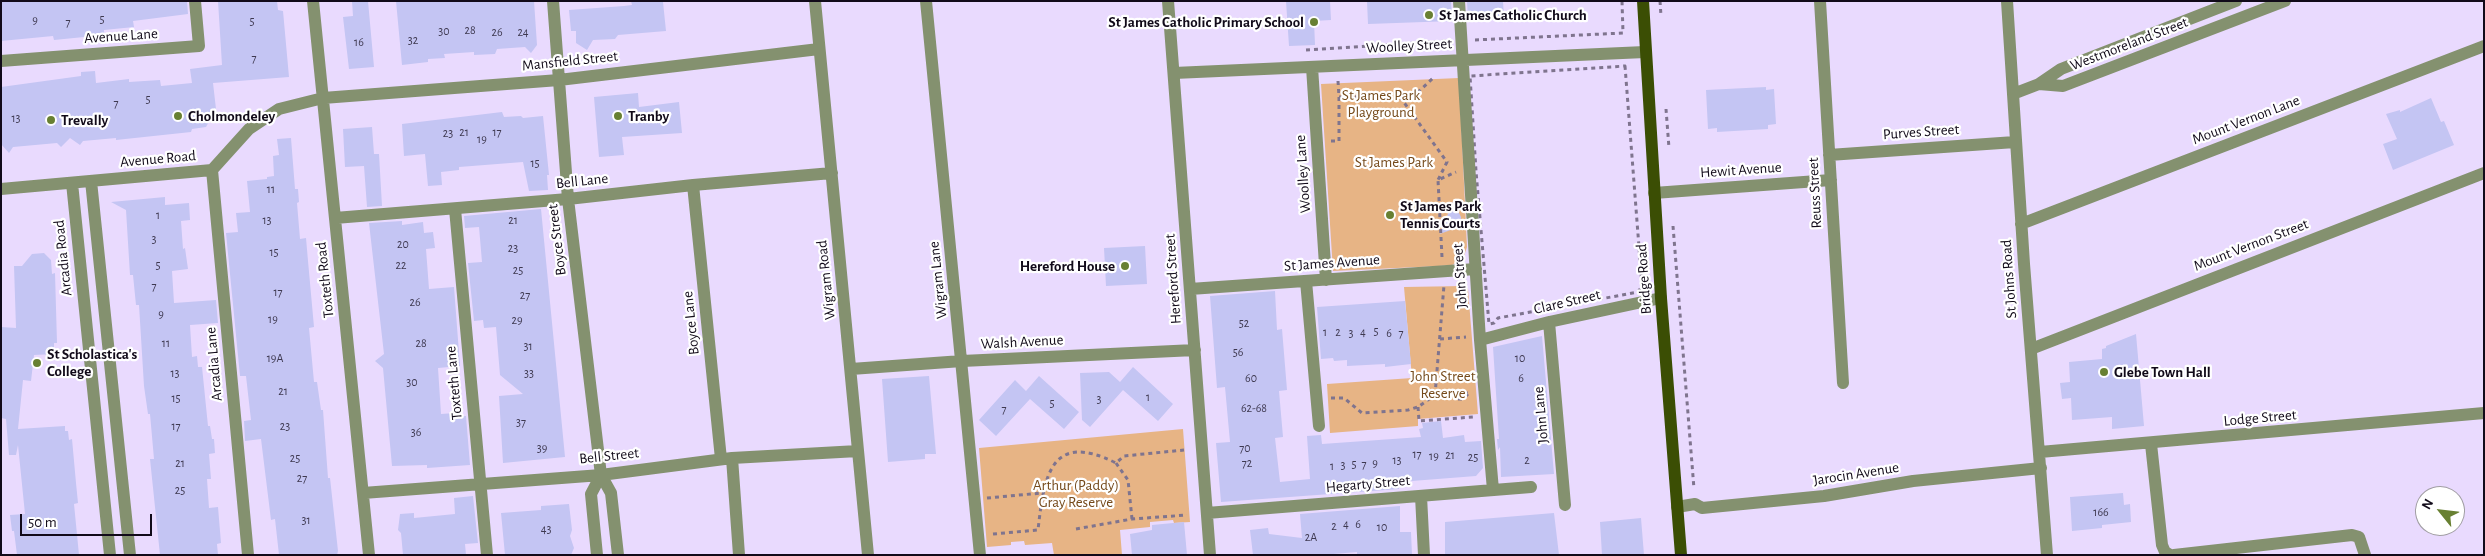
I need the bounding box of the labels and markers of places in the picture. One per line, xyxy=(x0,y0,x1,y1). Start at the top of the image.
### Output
place label: St James Catholic Church xyxy=(1439,6,1587,24)
marker: St James Catholic Church xyxy=(1423,9,1435,21)
place label: St James Catholic Primary School xyxy=(1108,13,1304,31)
marker: St James Catholic Primary School xyxy=(1308,16,1320,28)
place label: Cholmondeley xyxy=(188,107,275,125)
place label: Tranby xyxy=(628,107,669,125)
marker: Cholmondeley xyxy=(172,110,184,122)
marker: Tranby xyxy=(612,110,624,122)
place label: Trevally xyxy=(61,111,108,129)
marker: Trevally xyxy=(45,114,57,126)
place label: St James Park Tennis Courts xyxy=(1400,197,1482,232)
marker: St James Park Tennis Courts xyxy=(1384,209,1396,221)
place label: Hereford House xyxy=(1020,257,1115,275)
marker: Hereford House xyxy=(1119,260,1131,272)
place label: St Scholastica's College xyxy=(47,345,137,380)
marker: St Scholastica's College xyxy=(31,357,43,369)
place label: Glebe Town Hall xyxy=(2114,363,2211,381)
marker: Glebe Town Hall xyxy=(2098,366,2110,378)

